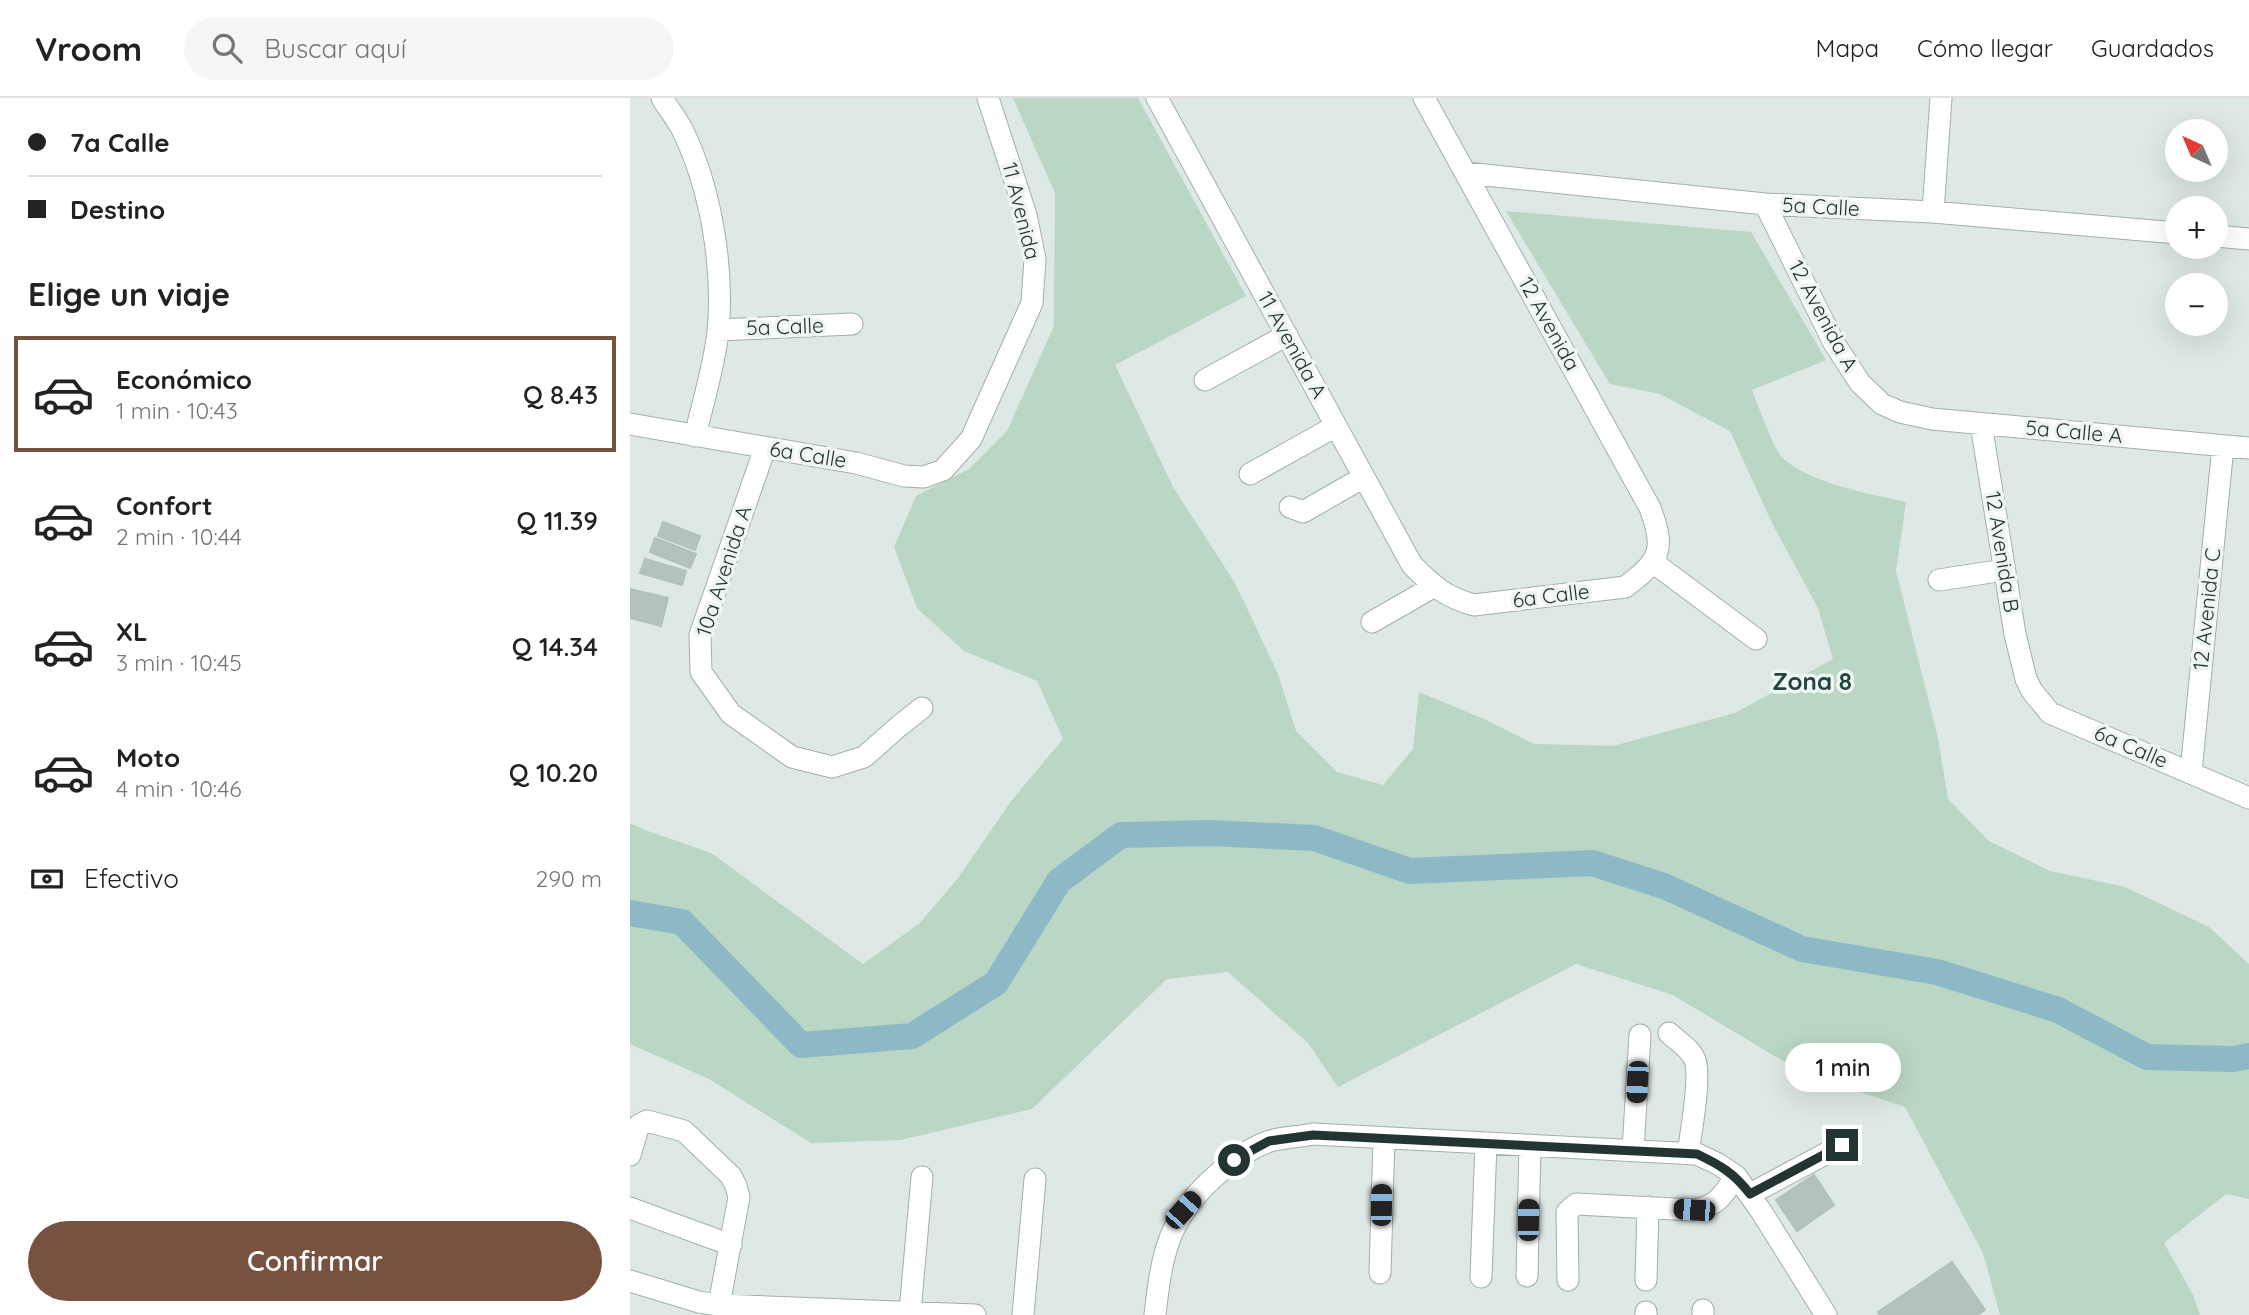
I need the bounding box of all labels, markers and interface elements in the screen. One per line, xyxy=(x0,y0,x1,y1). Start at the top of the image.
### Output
search box xyxy=(184,17,674,80)
text: Vroom xyxy=(35,28,142,69)
icon: search xyxy=(208,29,246,67)
text: Buscar aquí xyxy=(264,32,406,65)
text: Mapa xyxy=(1816,33,1879,63)
text: Cómo llegar xyxy=(1917,33,2053,63)
text: Guardados xyxy=(2091,33,2214,63)
north arrow xyxy=(2165,119,2228,182)
map controls xyxy=(2165,119,2228,336)
text: 7a Calle xyxy=(70,126,170,159)
street label: 11 Avenida xyxy=(997,159,1047,262)
street label: 5a Calle xyxy=(1782,191,1861,221)
text: Destino xyxy=(70,193,165,226)
button: + xyxy=(2165,196,2228,259)
street label: 12 Avenida A xyxy=(1784,255,1864,376)
street label: 12 Avenida xyxy=(1514,272,1586,375)
button: − xyxy=(2165,273,2228,336)
text: Elige un viaje xyxy=(28,274,230,314)
street label: 11 Avenida A xyxy=(1253,286,1333,403)
street label: 5a Calle xyxy=(746,312,824,340)
icon: car xyxy=(32,363,95,426)
text: Económico xyxy=(116,363,252,396)
text: Q 8.43 xyxy=(523,378,598,411)
text: 1 min · 10:43 xyxy=(116,396,238,425)
street label: 5a Calle A xyxy=(2025,414,2124,448)
street label: 6a Calle xyxy=(768,435,848,473)
icon: car xyxy=(32,489,95,552)
text: Confort xyxy=(116,489,213,522)
street label: 12 Avenida B xyxy=(1981,489,2025,614)
street label: 10a Avenida A xyxy=(690,502,756,639)
text: Q 11.39 xyxy=(517,504,598,537)
text: 2 min · 10:44 xyxy=(116,522,242,551)
street label: 12 Avenida C xyxy=(2187,546,2225,671)
street label: 6a Calle xyxy=(1511,577,1591,613)
icon: car xyxy=(32,615,95,678)
text: XL xyxy=(116,615,148,648)
text: Q 14.34 xyxy=(512,630,598,663)
text: 3 min · 10:45 xyxy=(116,648,242,677)
district label: Zona 8 xyxy=(1772,666,1852,696)
street label: 6a Calle xyxy=(2091,719,2172,773)
icon: car xyxy=(32,741,95,804)
text: Moto xyxy=(116,741,180,774)
text: Q 10.20 xyxy=(509,756,598,789)
text: 4 min · 10:46 xyxy=(116,774,242,803)
icon: cash xyxy=(28,860,66,898)
text: Efectivo xyxy=(84,862,179,895)
text: 290 m xyxy=(535,864,602,893)
callout: 1 min xyxy=(1784,1044,1900,1093)
text: 1 min xyxy=(1815,1053,1871,1082)
car xyxy=(1626,1060,1649,1104)
route end xyxy=(1826,1129,1858,1161)
route start xyxy=(1218,1144,1250,1176)
car xyxy=(1371,1184,1392,1226)
car xyxy=(1162,1187,1205,1233)
car xyxy=(1673,1198,1716,1222)
car xyxy=(1518,1199,1539,1241)
button: Confirmar xyxy=(28,1221,602,1301)

